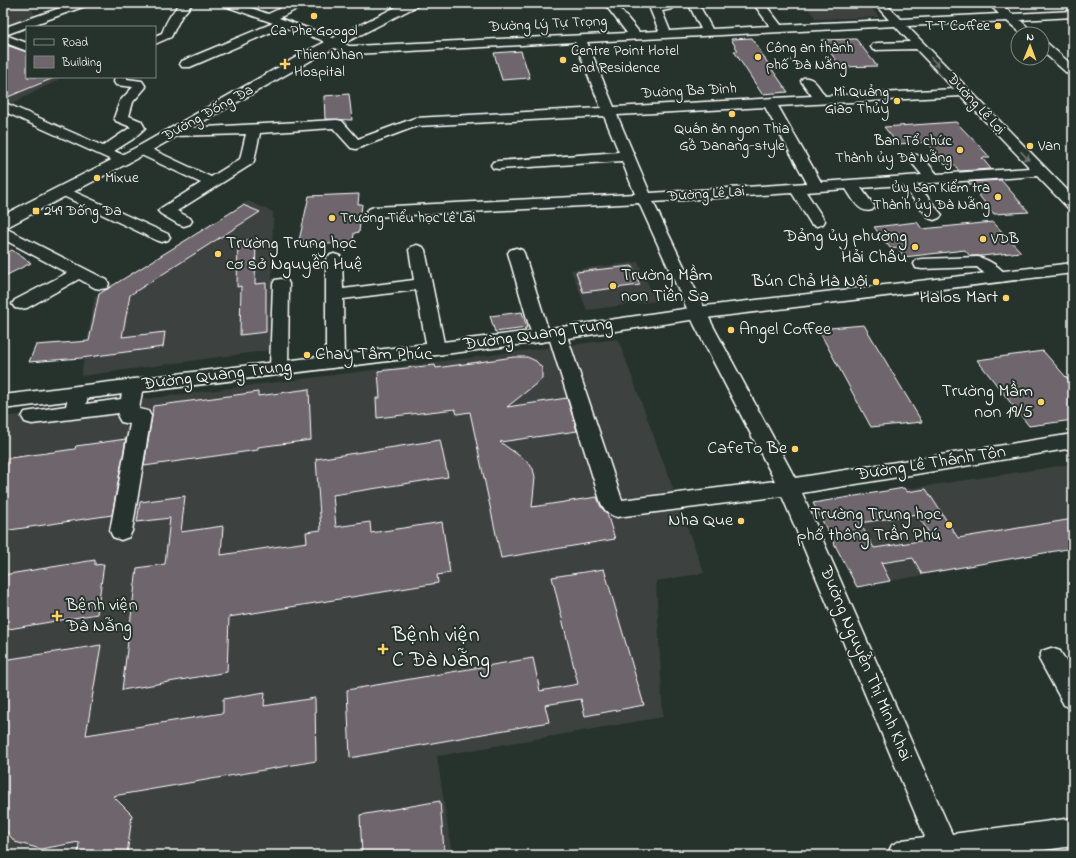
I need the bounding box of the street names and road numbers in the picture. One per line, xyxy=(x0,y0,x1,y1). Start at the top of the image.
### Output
street label: Đường Lý Tự Trọng xyxy=(487,10,608,39)
street label: Đường Lê Lợi xyxy=(940,67,1010,140)
street label: Đường Ba Đình xyxy=(640,78,737,106)
street label: Đường Đống Đa xyxy=(158,79,258,148)
street label: Đường Lê Lai xyxy=(666,180,746,209)
street label: Đường Quang Trung xyxy=(461,312,614,359)
street label: Đường Quang Trung xyxy=(140,354,293,399)
street label: Đường Lê Thánh Tôn xyxy=(853,439,1008,490)
street label: Đường Nguyễn Thị Minh Khai xyxy=(811,561,918,766)

